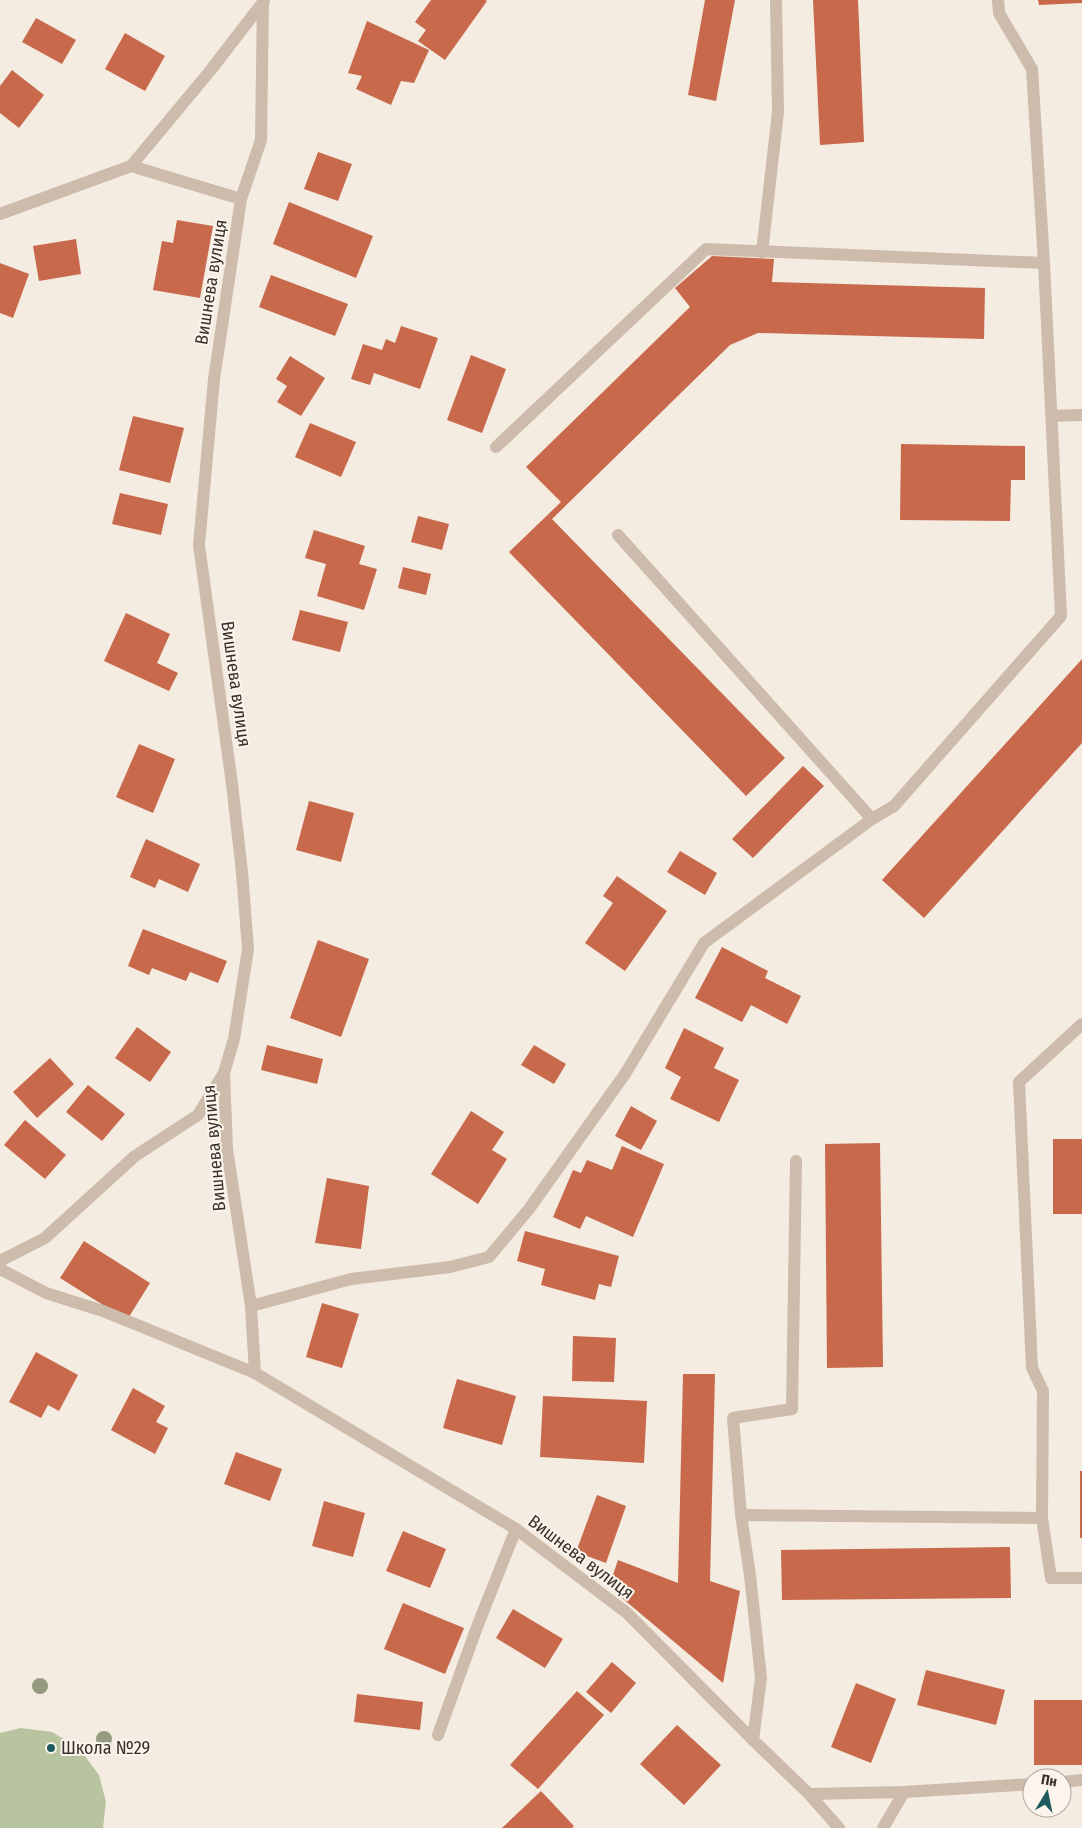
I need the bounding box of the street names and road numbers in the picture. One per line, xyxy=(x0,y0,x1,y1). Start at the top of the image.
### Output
street label: Вишнева вулиця xyxy=(190,218,232,346)
street label: Вишнева вулиця xyxy=(216,620,256,748)
street label: Вишнева вулиця xyxy=(198,1084,230,1212)
street label: Вишнева вулиця xyxy=(524,1510,638,1604)

